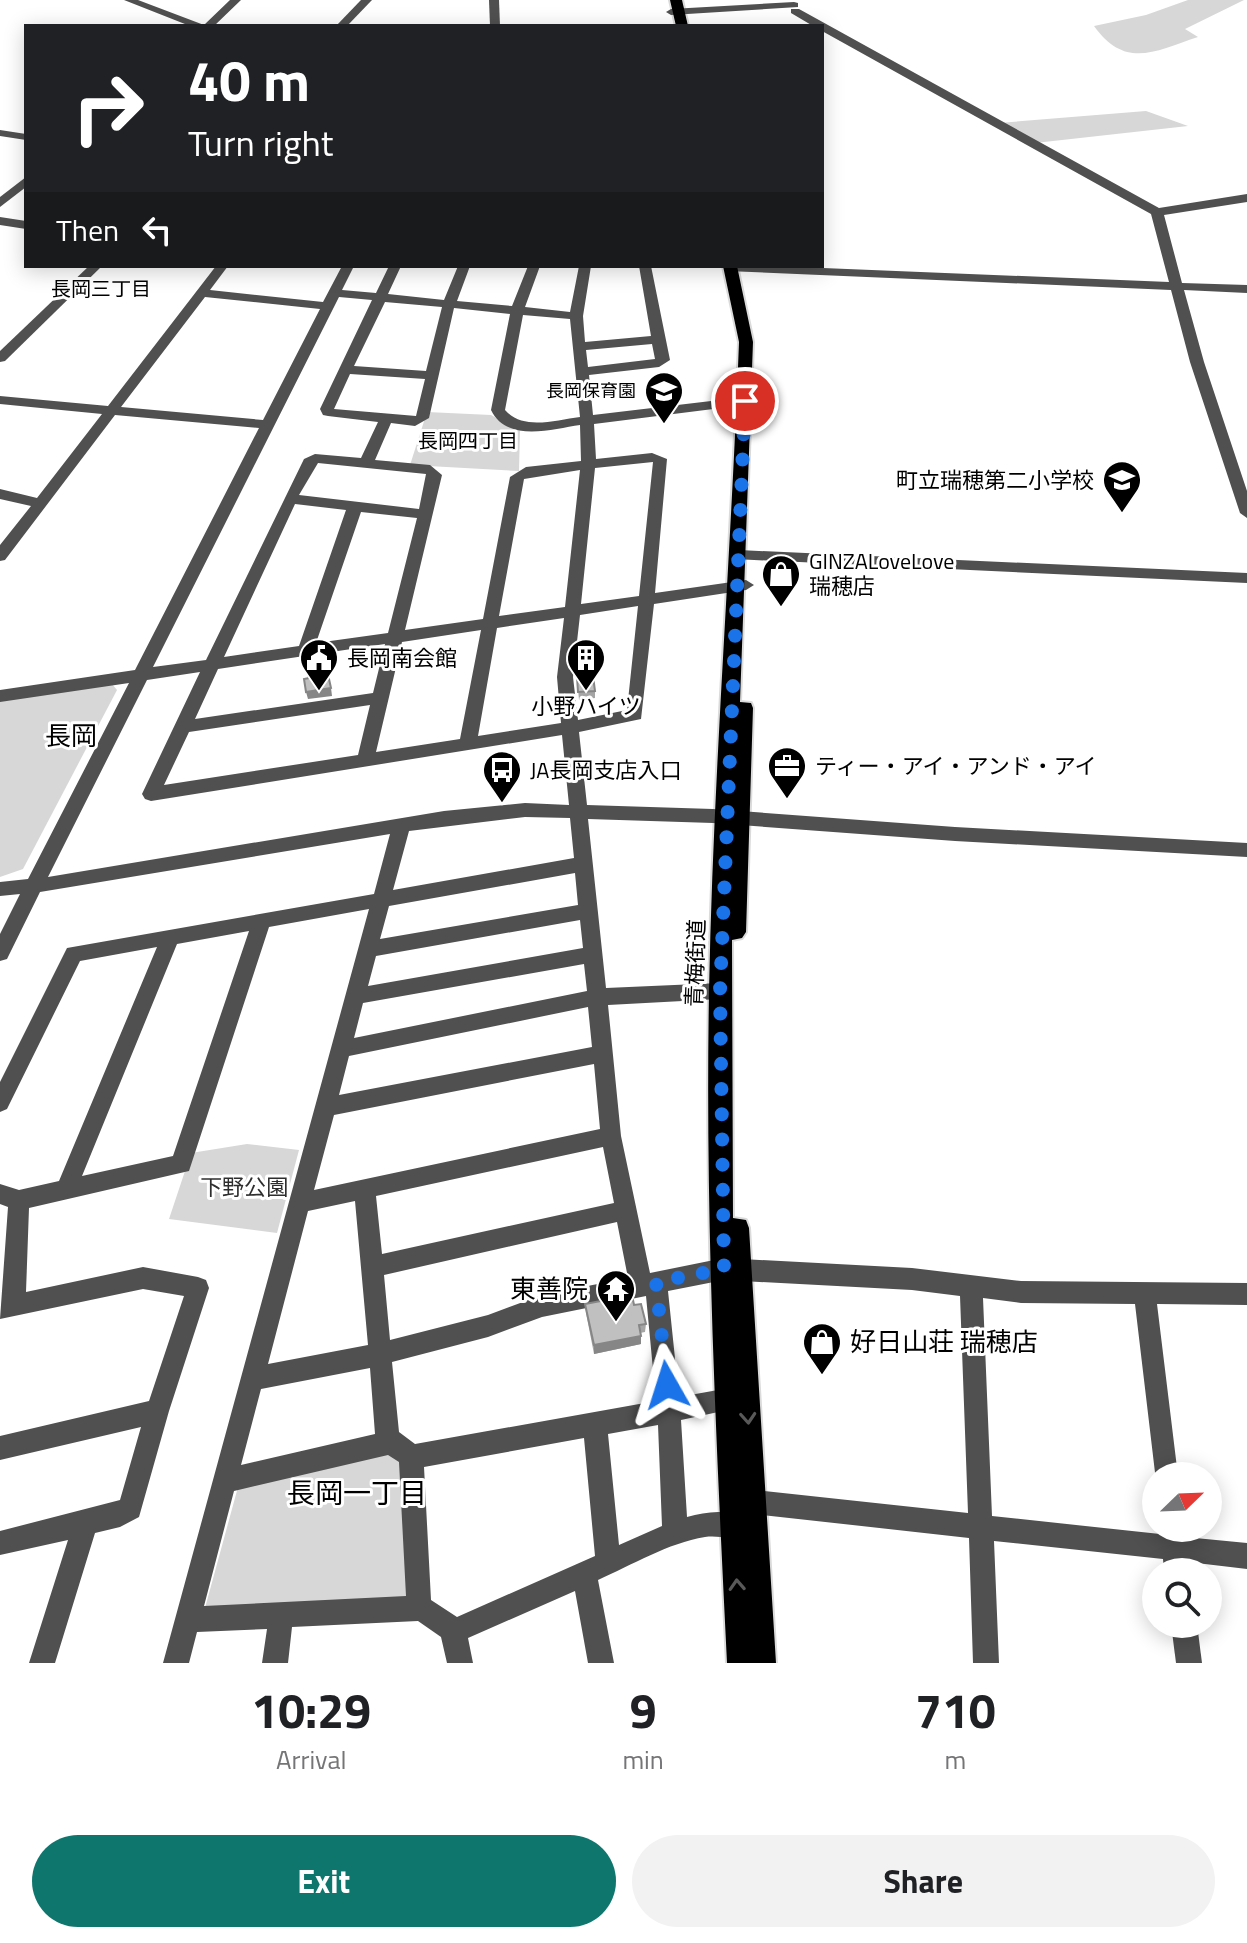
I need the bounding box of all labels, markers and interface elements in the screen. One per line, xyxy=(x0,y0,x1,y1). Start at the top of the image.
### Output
text: 40 m xyxy=(188,38,310,123)
icon: right xyxy=(56,56,160,160)
text: Turn right xyxy=(188,115,333,170)
text: Then xyxy=(56,207,119,253)
icon: left xyxy=(135,208,179,252)
district label: 長岡三丁目 xyxy=(51,273,151,304)
pin xyxy=(711,367,779,435)
school or university icon: 長岡保育園 xyxy=(643,370,685,425)
place label: 長岡保育園 xyxy=(546,377,636,404)
icon: arrive xyxy=(723,379,767,423)
district label: 長岡四丁目 xyxy=(418,425,518,456)
school or university icon: 町立瑞穂第二小学校 xyxy=(1101,459,1143,514)
place label: 町立瑞穂第二小学校 xyxy=(896,463,1094,497)
place label: GINZALoveLove 瑞穂店 xyxy=(809,544,954,603)
shop icon: GINZALoveLove 瑞穂店 xyxy=(760,553,802,608)
public building icon: 長岡南会館 xyxy=(298,637,340,692)
building icon: 小野ハイツ xyxy=(565,637,607,692)
place label: 長岡南会館 xyxy=(347,641,457,675)
place label: 小野ハイツ xyxy=(531,689,641,723)
district label: 長岡 xyxy=(45,716,97,755)
office icon: ティー・アイ・アンド・アイ xyxy=(766,745,808,800)
bus stop icon: JA長岡支店入口 xyxy=(481,749,523,804)
place label: ティー・アイ・アンド・アイ xyxy=(815,749,1097,783)
place label: JA長岡支店入口 xyxy=(530,753,681,787)
street label: 青梅街道 xyxy=(676,918,714,1008)
park label: 下野公園 xyxy=(200,1170,288,1204)
temple icon: 東善院 xyxy=(595,1268,637,1323)
place label: 東善院 xyxy=(510,1269,588,1308)
shop icon: 好日山荘 瑞穂店 xyxy=(801,1321,843,1376)
place label: 好日山荘 瑞穂店 xyxy=(850,1322,1038,1361)
position arrow xyxy=(625,1343,709,1427)
one-way arrow xyxy=(739,1412,756,1425)
north arrow xyxy=(1142,1462,1222,1542)
map controls xyxy=(1142,1462,1222,1638)
district label: 長岡一丁目 xyxy=(287,1471,427,1514)
button: search xyxy=(1142,1558,1222,1638)
one-way arrow xyxy=(729,1578,746,1591)
text: 10:29 xyxy=(251,1674,371,1747)
text: 9 xyxy=(630,1674,657,1747)
text: 710 xyxy=(915,1674,996,1747)
text: Arrival xyxy=(276,1740,346,1779)
text: min xyxy=(622,1740,664,1779)
text: m xyxy=(945,1740,966,1779)
button: Exit xyxy=(32,1835,616,1927)
button: Share xyxy=(632,1835,1215,1927)

